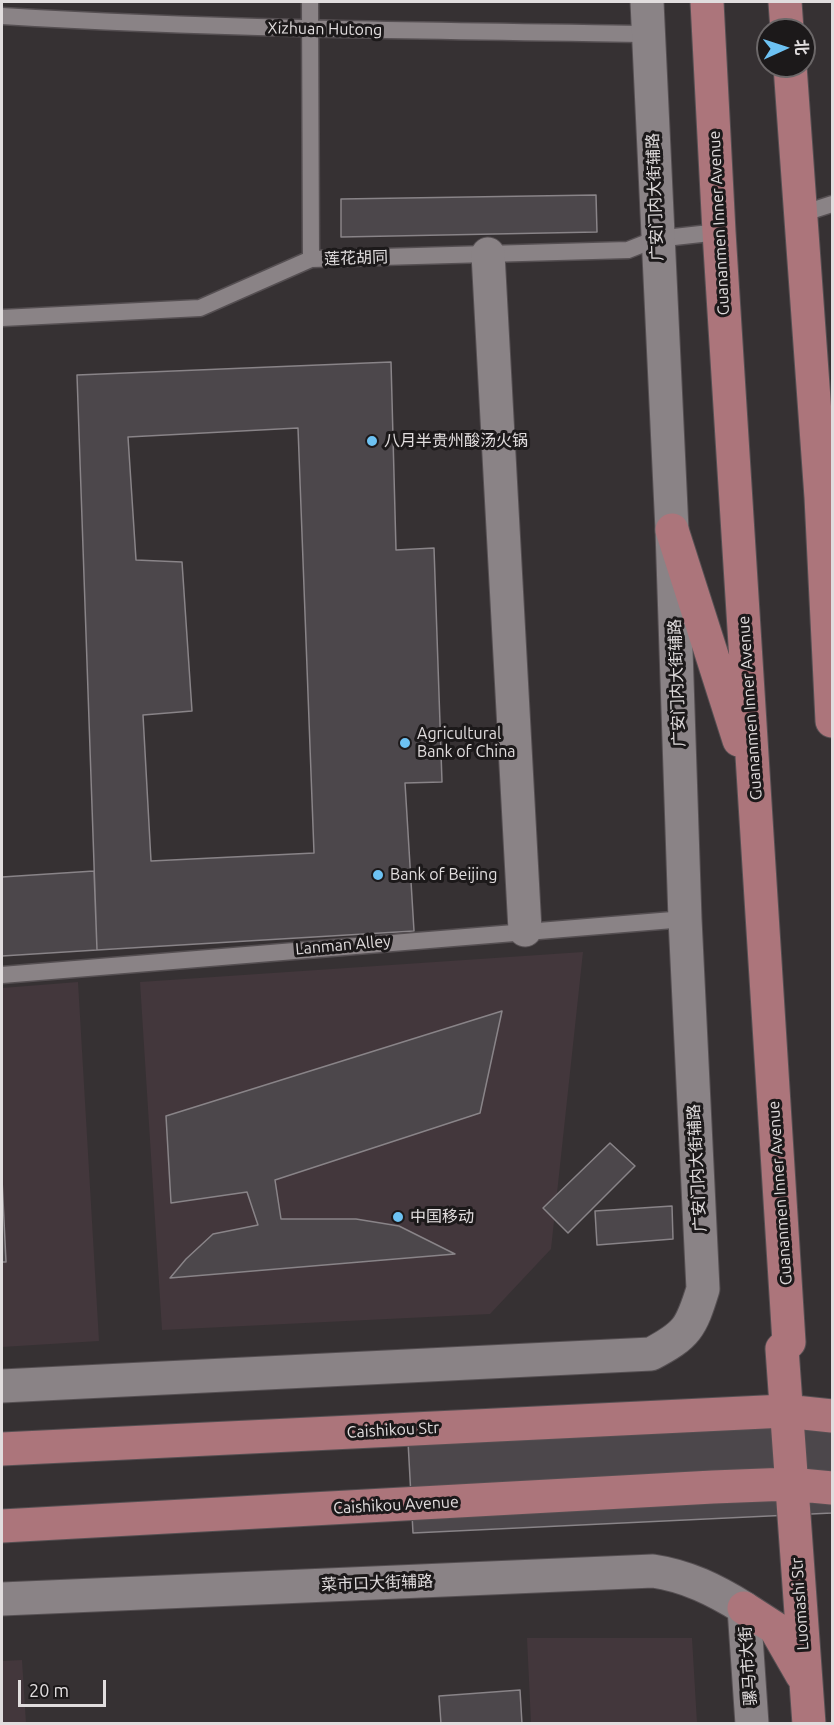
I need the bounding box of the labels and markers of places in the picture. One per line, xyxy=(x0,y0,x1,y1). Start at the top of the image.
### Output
place label: 八月半贵州酸汤火锅 xyxy=(384,431,528,451)
marker: 八月半贵州酸汤火锅 xyxy=(365,434,379,448)
place label: Agricultural Bank of China xyxy=(417,724,516,762)
marker: Agricultural Bank of China xyxy=(398,736,412,750)
place label: Bank of Beijing xyxy=(390,865,497,885)
marker: Bank of Beijing xyxy=(371,868,385,882)
place label: 中国移动 xyxy=(410,1207,474,1227)
marker: 中国移动 xyxy=(391,1210,405,1224)

